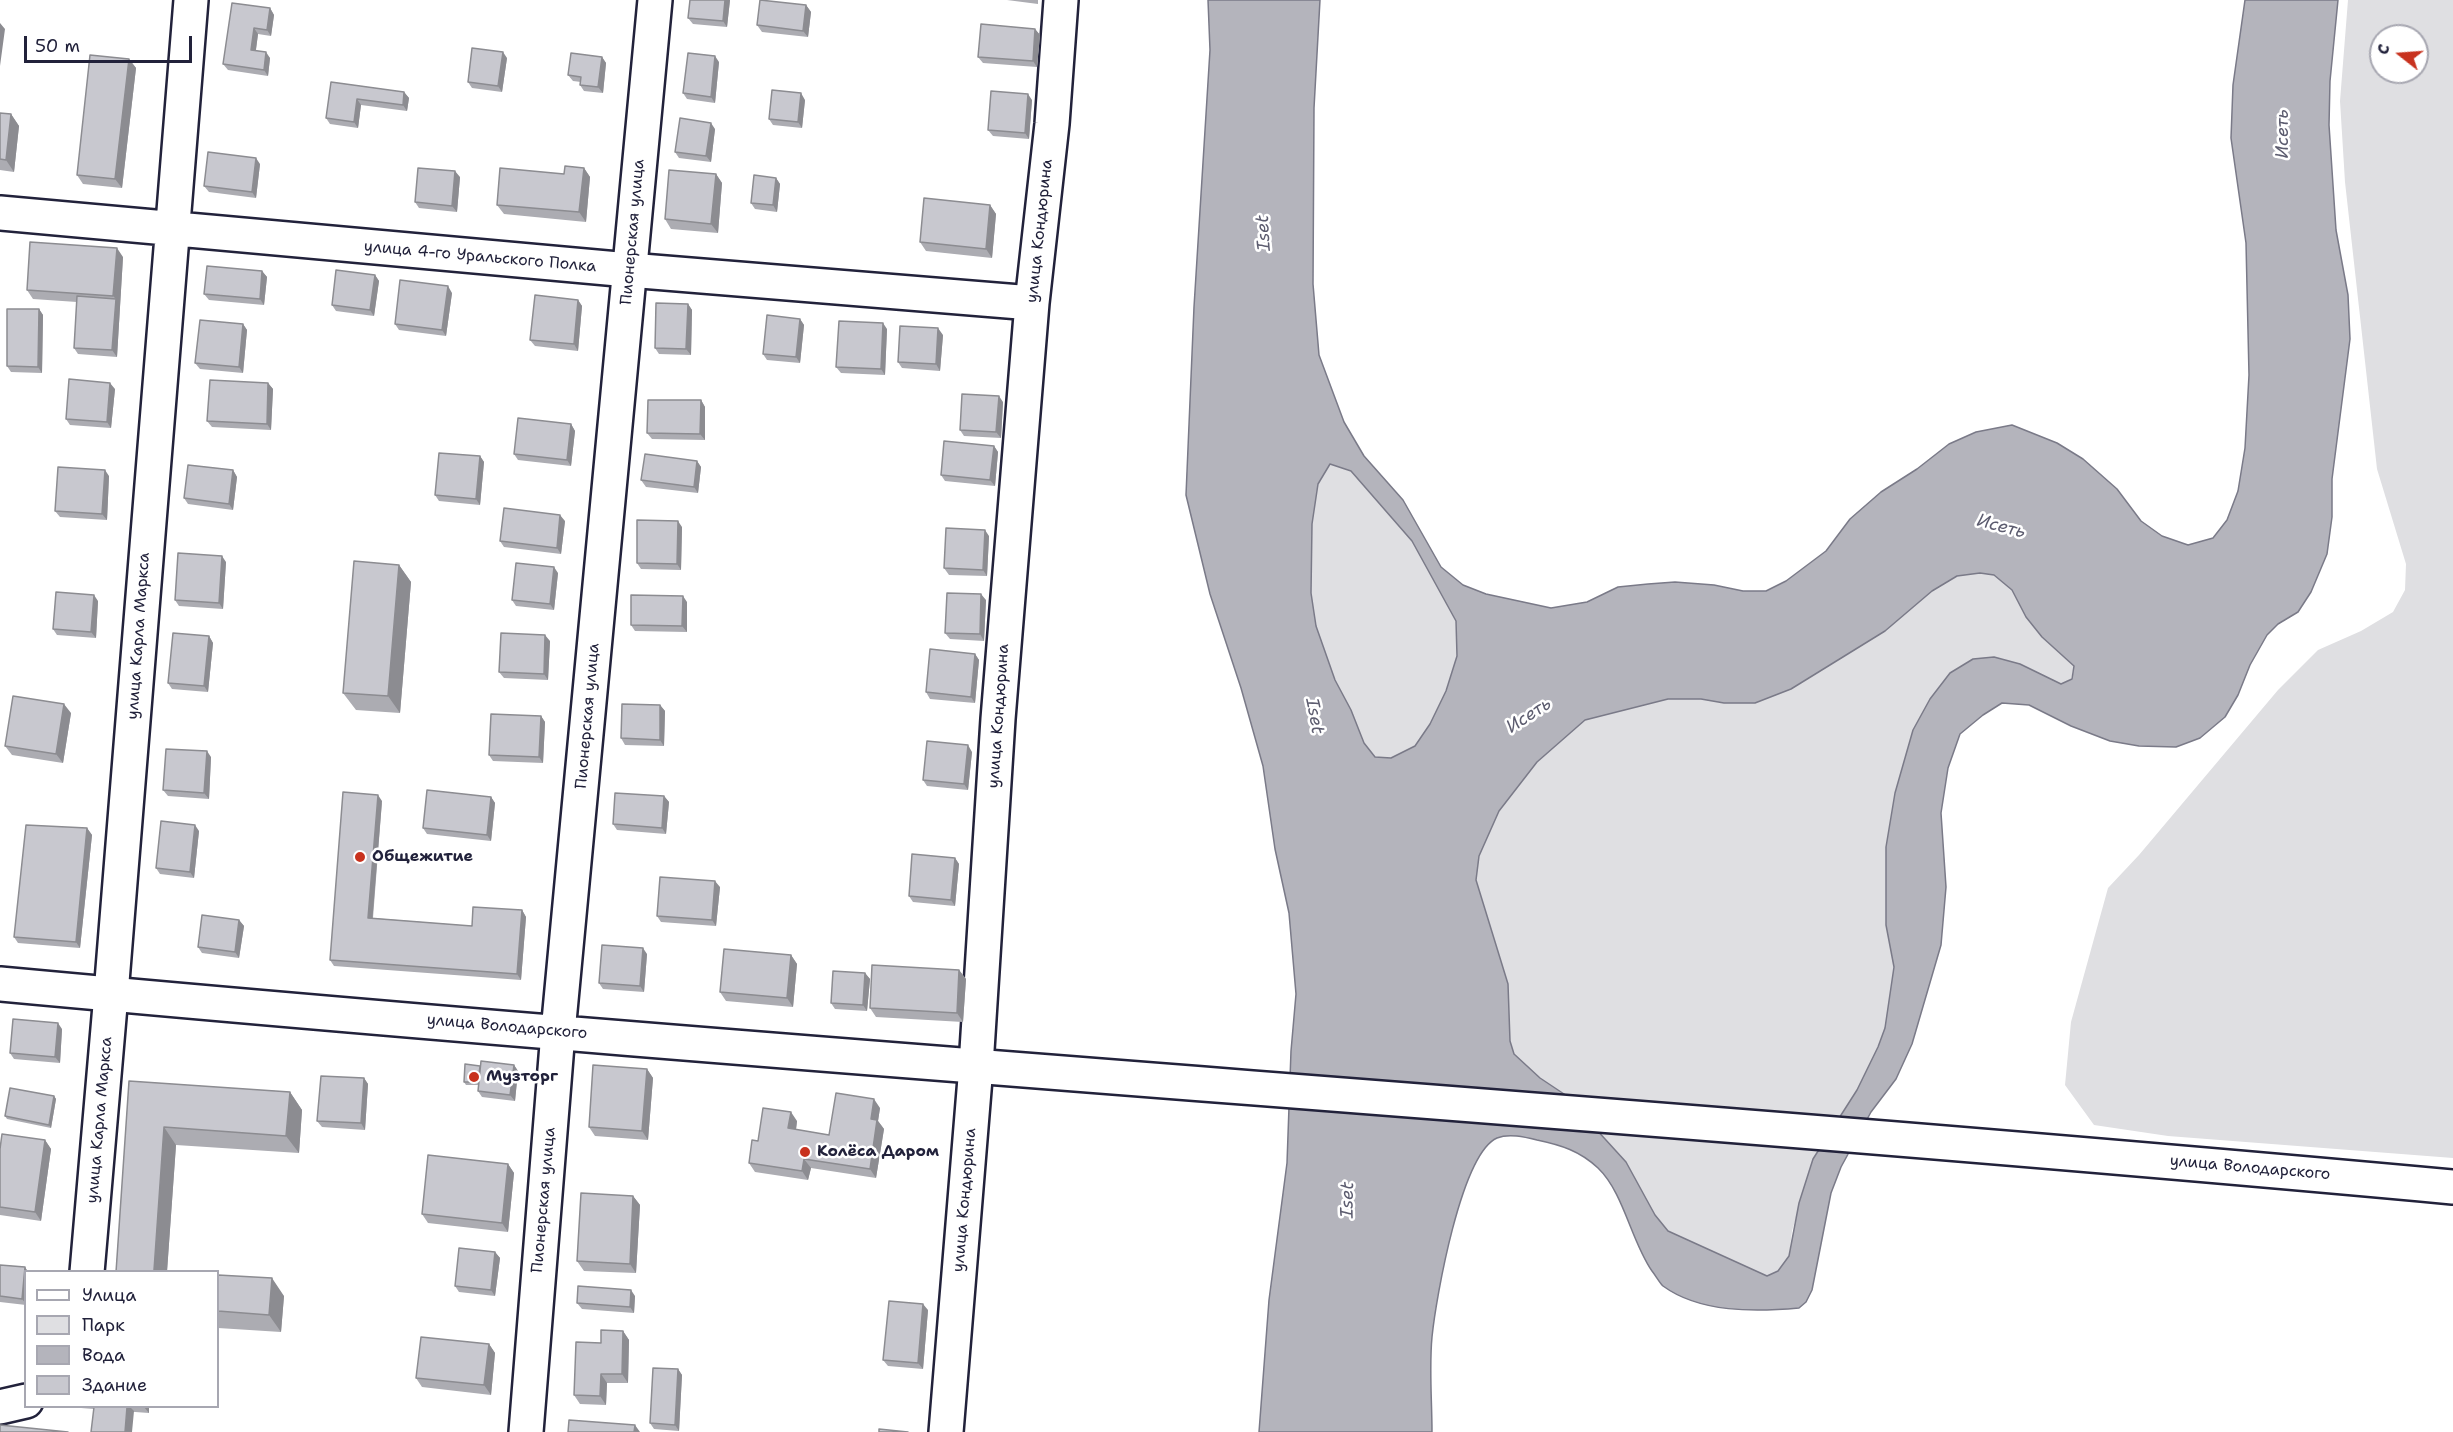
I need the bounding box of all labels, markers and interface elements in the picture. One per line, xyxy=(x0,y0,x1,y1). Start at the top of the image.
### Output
scale bar xyxy=(27,24,195,62)
north arrow xyxy=(2369,24,2429,84)
text: 50 m xyxy=(35,34,80,58)
text: С xyxy=(2372,41,2395,57)
water label: Исеть xyxy=(2272,109,2294,159)
street label: Пионерская улица xyxy=(617,158,649,306)
street label: улица Кондюрина xyxy=(1023,158,1057,304)
water label: Iset xyxy=(1252,214,1276,252)
street label: улица 4-го Уральского Полка xyxy=(363,237,597,277)
water label: Исеть xyxy=(1974,510,2028,544)
street label: улица Карла Маркса xyxy=(124,552,154,720)
street label: Пионерская улица xyxy=(572,642,604,790)
street label: улица Кондюрина xyxy=(984,643,1014,789)
water label: Исеть xyxy=(1502,693,1556,739)
water label: Iset xyxy=(1300,696,1328,736)
place label: Общежитие xyxy=(372,847,473,867)
marker: Общежитие xyxy=(353,850,367,864)
street label: улица Володарского xyxy=(426,1010,588,1044)
street label: улица Карла Маркса xyxy=(83,1036,117,1204)
place label: Музторг xyxy=(486,1067,558,1087)
marker: Музторг xyxy=(467,1070,481,1084)
street label: Пионерская улица xyxy=(528,1126,560,1274)
street label: улица Кондюрина xyxy=(949,1127,981,1273)
place label: Колёса Даром xyxy=(817,1142,939,1162)
marker: Колёса Даром xyxy=(798,1145,812,1159)
street label: улица Володарского xyxy=(2169,1151,2331,1185)
water label: Iset xyxy=(1337,1182,1359,1218)
legend xyxy=(24,1270,219,1408)
text: Улица xyxy=(82,1283,136,1307)
text: Парк xyxy=(82,1313,125,1337)
text: Вода xyxy=(82,1343,125,1367)
text: Здание xyxy=(82,1373,147,1397)

